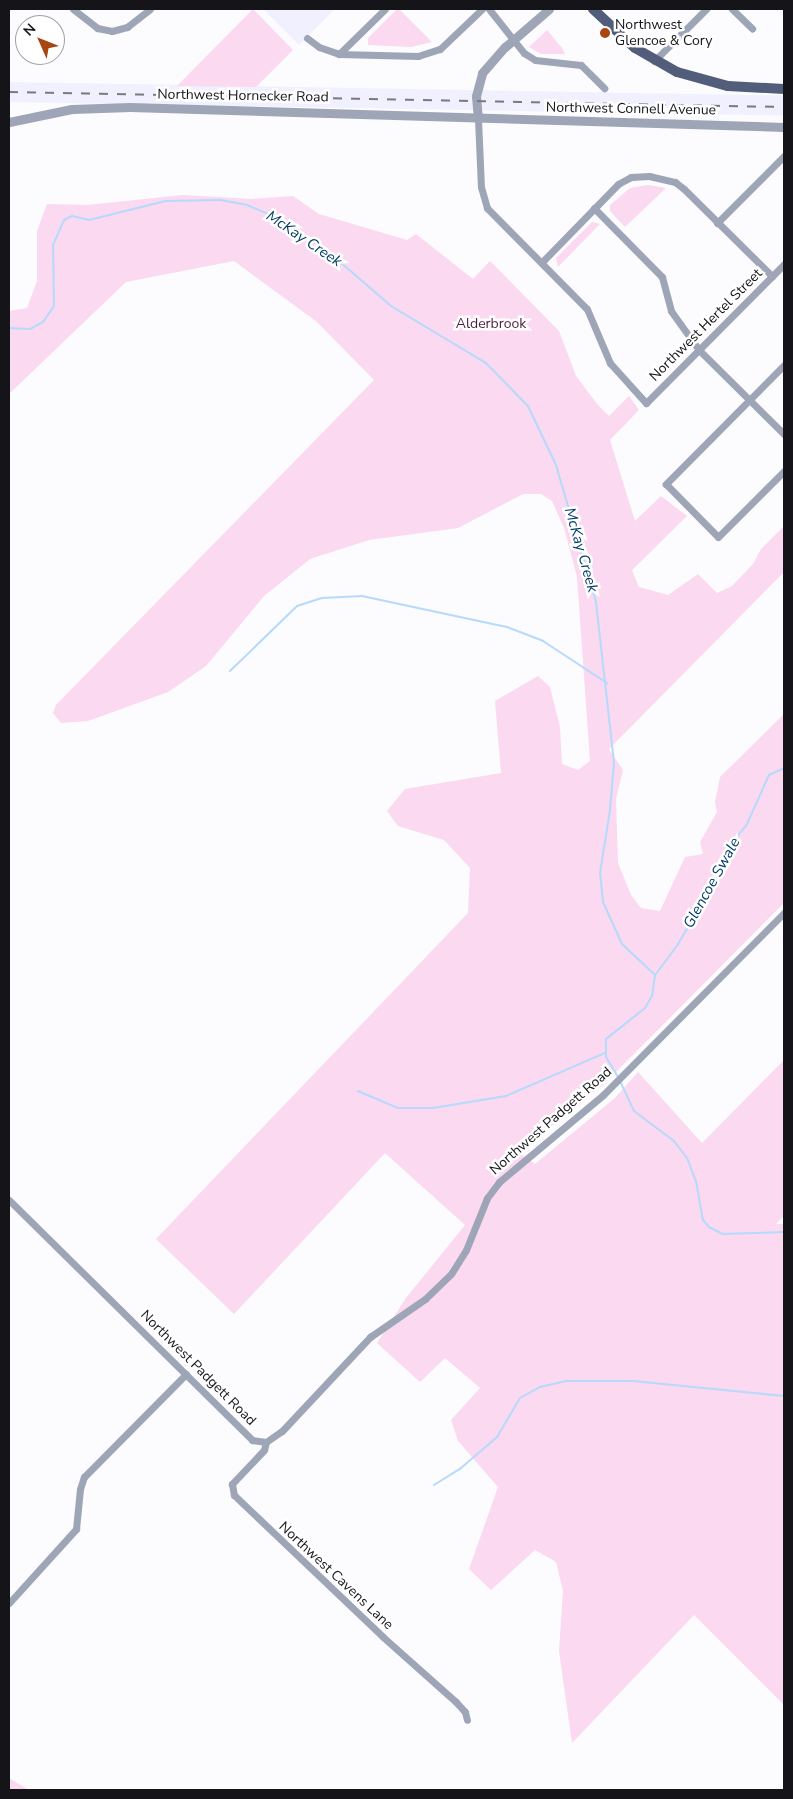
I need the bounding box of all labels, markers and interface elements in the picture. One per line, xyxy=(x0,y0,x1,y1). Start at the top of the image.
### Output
north arrow xyxy=(15,15,65,65)
place label: Northwest Glencoe & Cory xyxy=(615,17,712,49)
text: N xyxy=(19,20,40,40)
marker: Northwest Glencoe & Cory xyxy=(599,27,611,39)
street label: Northwest Hornecker Road xyxy=(157,86,329,106)
street label: Northwest Connell Avenue xyxy=(546,99,716,119)
water label: McKay Creek xyxy=(263,207,345,271)
street label: Northwest Hertel Street xyxy=(646,265,766,385)
park label: Alderbrook xyxy=(456,316,526,332)
water label: McKay Creek xyxy=(560,506,602,594)
water label: Glencoe Swale xyxy=(680,835,744,931)
street label: Northwest Padgett Road xyxy=(487,1063,615,1179)
street label: Northwest Padgett Road xyxy=(137,1307,259,1429)
street label: Northwest Cavens Lane xyxy=(275,1519,397,1633)

